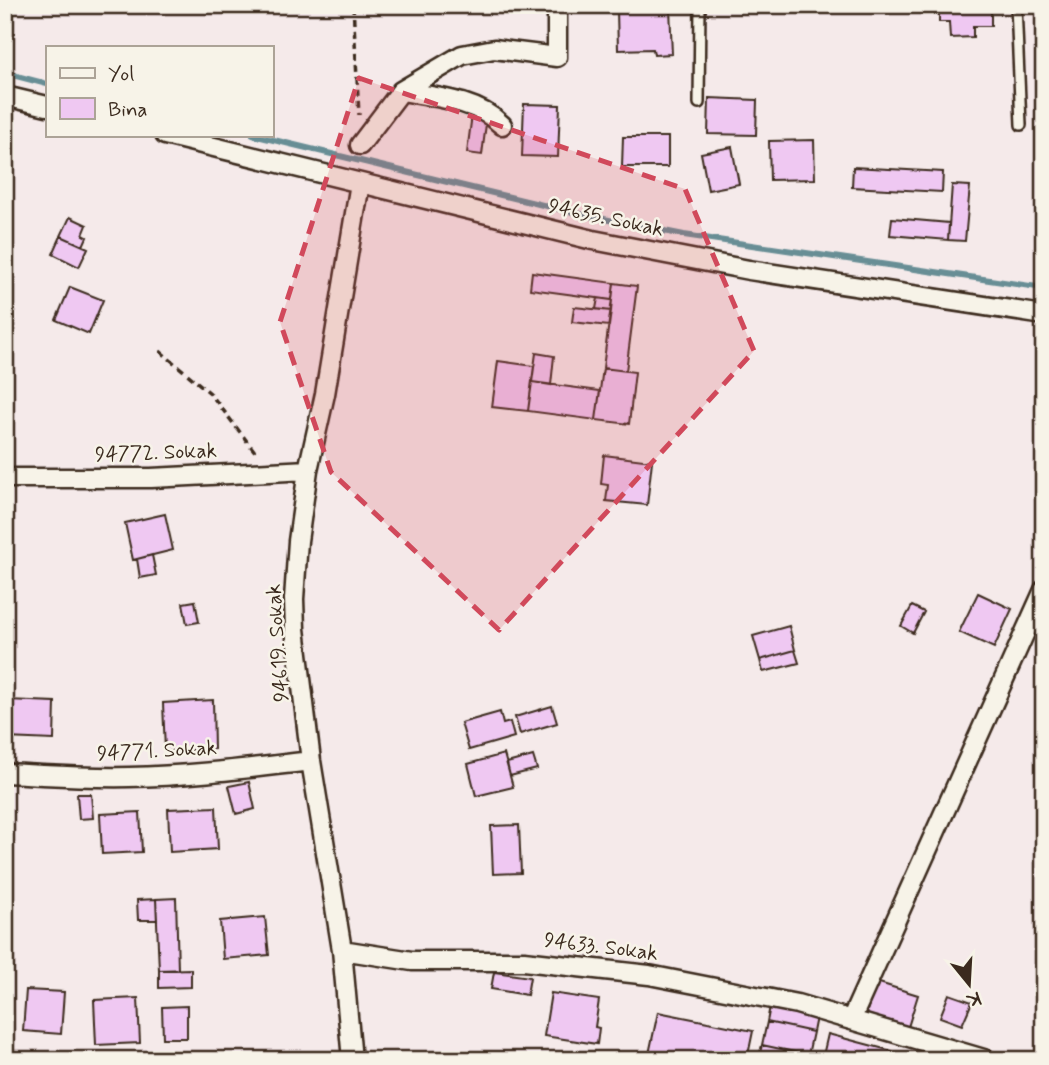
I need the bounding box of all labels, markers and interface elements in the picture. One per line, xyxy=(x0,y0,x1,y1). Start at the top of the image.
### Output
legend xyxy=(46,46,273,136)
text: Yol xyxy=(108,60,134,88)
text: Bina xyxy=(108,96,148,124)
street label: 94635. Sokak xyxy=(546,192,666,244)
street label: 94772. Sokak xyxy=(95,437,217,469)
street label: 94619. Sokak xyxy=(260,583,296,703)
street label: 94771. Sokak xyxy=(96,734,218,768)
street label: 94633. Sokak xyxy=(542,926,660,968)
north arrow xyxy=(934,950,1004,1020)
text: K xyxy=(963,985,984,1013)

